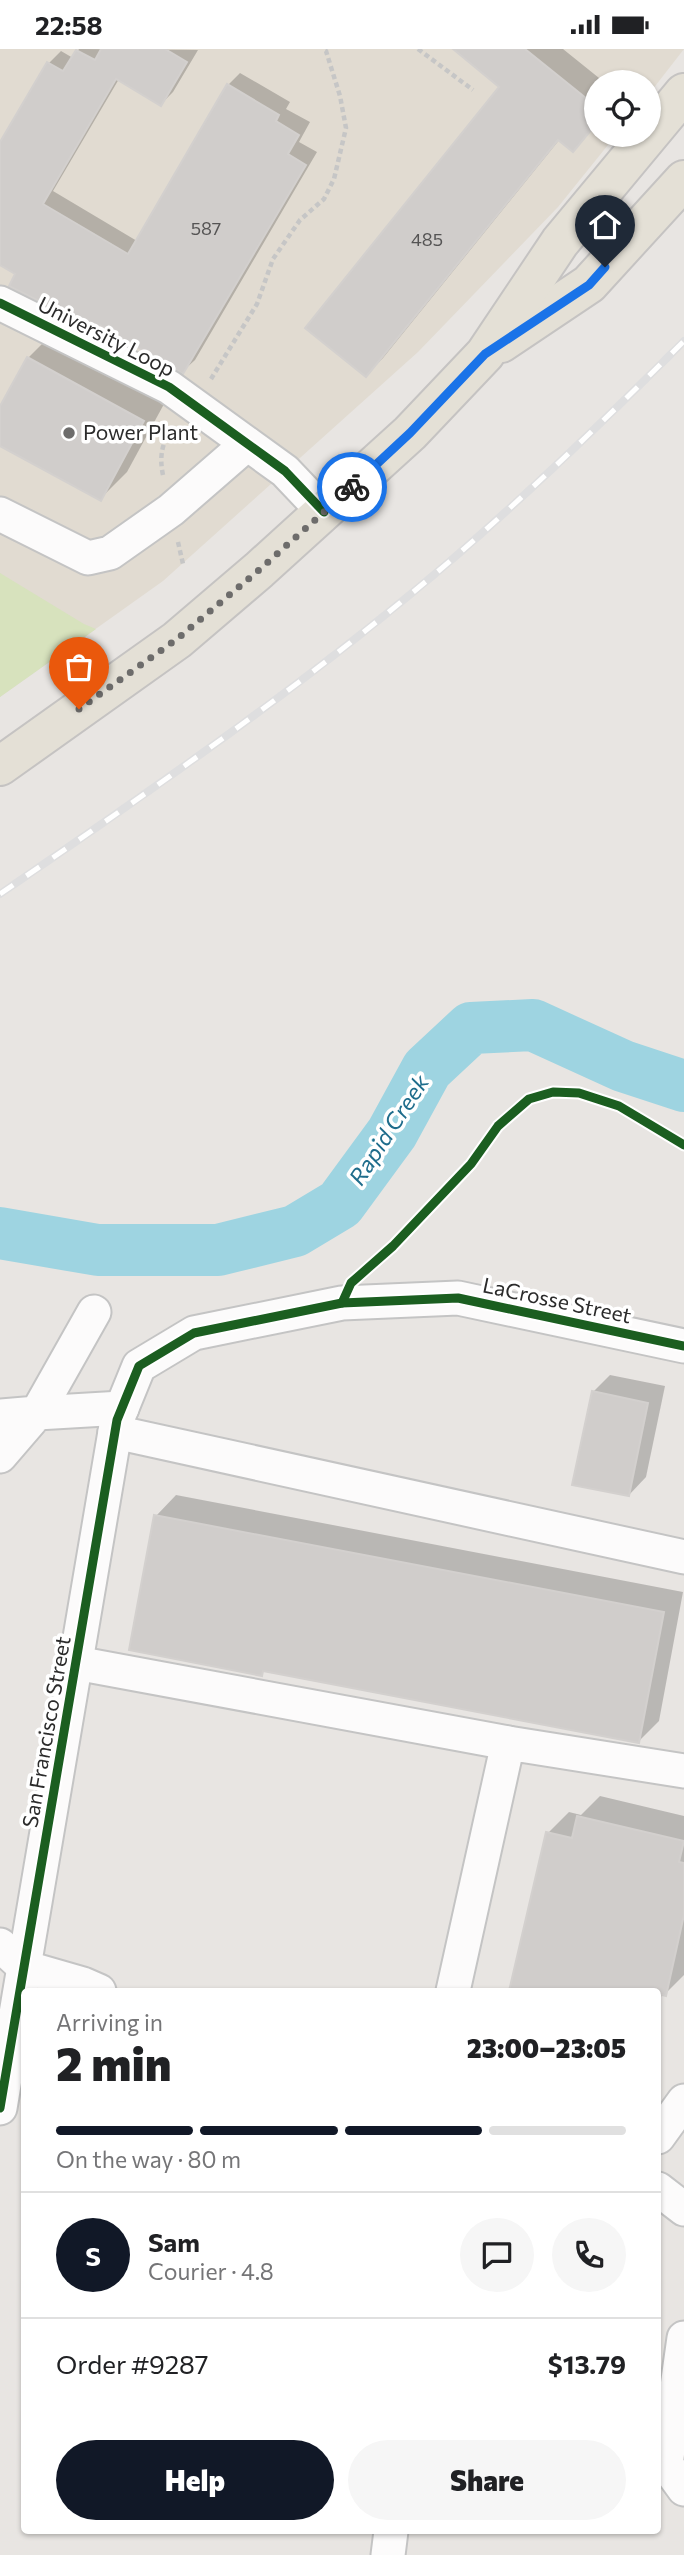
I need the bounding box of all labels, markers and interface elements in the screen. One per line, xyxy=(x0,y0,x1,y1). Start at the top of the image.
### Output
text: 22:58 xyxy=(35,9,103,40)
map controls xyxy=(584,70,661,147)
button: locate xyxy=(584,70,661,147)
pin xyxy=(575,195,635,267)
icon: home xyxy=(586,206,624,244)
house number: 587 xyxy=(191,217,221,239)
house number: 485 xyxy=(411,228,443,250)
street label: University Loop xyxy=(34,290,179,381)
place label: Power Plant xyxy=(83,419,198,444)
marker: Power Plant xyxy=(61,425,77,441)
courier xyxy=(317,452,387,522)
icon: bike xyxy=(333,468,371,506)
pin xyxy=(49,637,109,709)
icon: bag xyxy=(60,648,98,686)
water label: Rapid Creek xyxy=(342,1069,434,1190)
street label: LaCrosse Street xyxy=(481,1272,634,1327)
street label: San Francisco Street xyxy=(16,1634,75,1829)
text: Arriving in xyxy=(56,2008,163,2036)
text: 23:00–23:05 xyxy=(467,2032,626,2063)
text: 2 min xyxy=(56,2034,172,2090)
text: On the way · 80 m xyxy=(56,2145,241,2173)
button: chat xyxy=(460,2218,534,2292)
button: phone xyxy=(552,2218,626,2292)
text: Sam xyxy=(148,2226,200,2257)
text: S xyxy=(85,2240,101,2271)
text: Courier · 4.8 xyxy=(148,2257,274,2285)
text: Order #9287 xyxy=(56,2348,209,2379)
text: $13.79 xyxy=(548,2348,626,2379)
button: Help xyxy=(56,2440,334,2520)
button: Share xyxy=(348,2440,626,2520)

